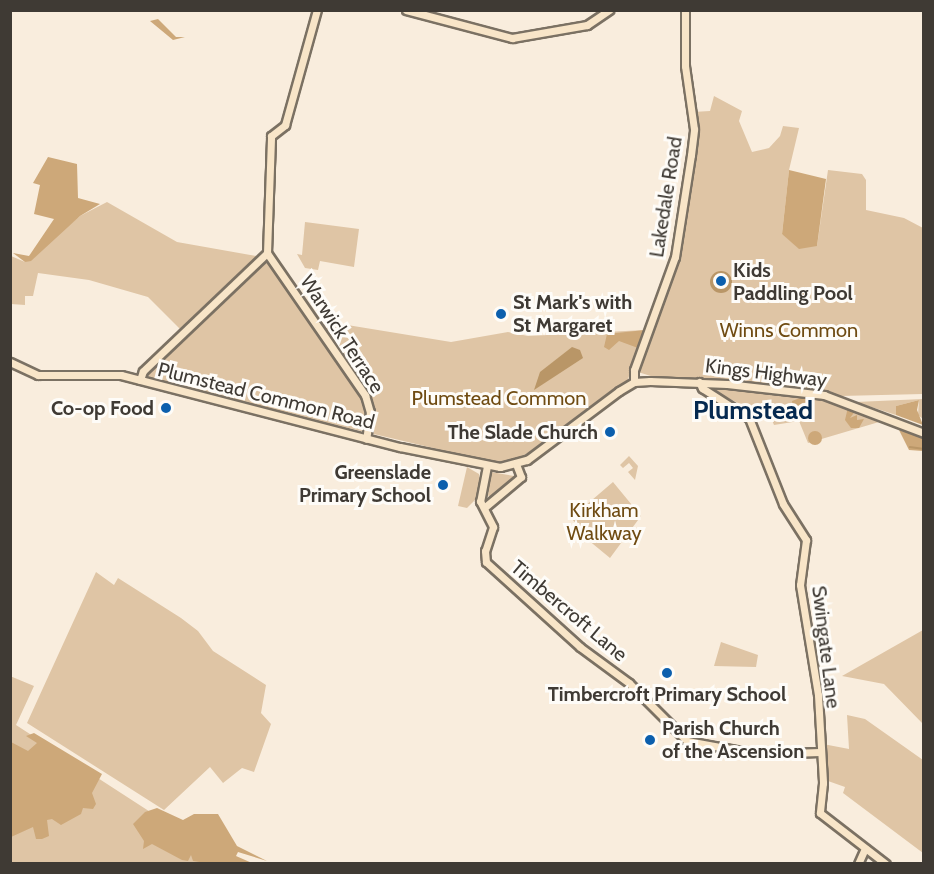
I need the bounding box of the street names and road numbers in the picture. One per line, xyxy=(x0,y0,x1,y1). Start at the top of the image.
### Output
street label: Lakedale Road xyxy=(645,135,687,259)
street label: Warwick Terrace xyxy=(295,270,389,398)
street label: Kings Highway xyxy=(704,354,828,392)
street label: Plumstead Common Road xyxy=(155,357,377,435)
street label: Timbercroft Lane xyxy=(506,555,632,667)
street label: Swingate Lane xyxy=(807,584,845,710)

